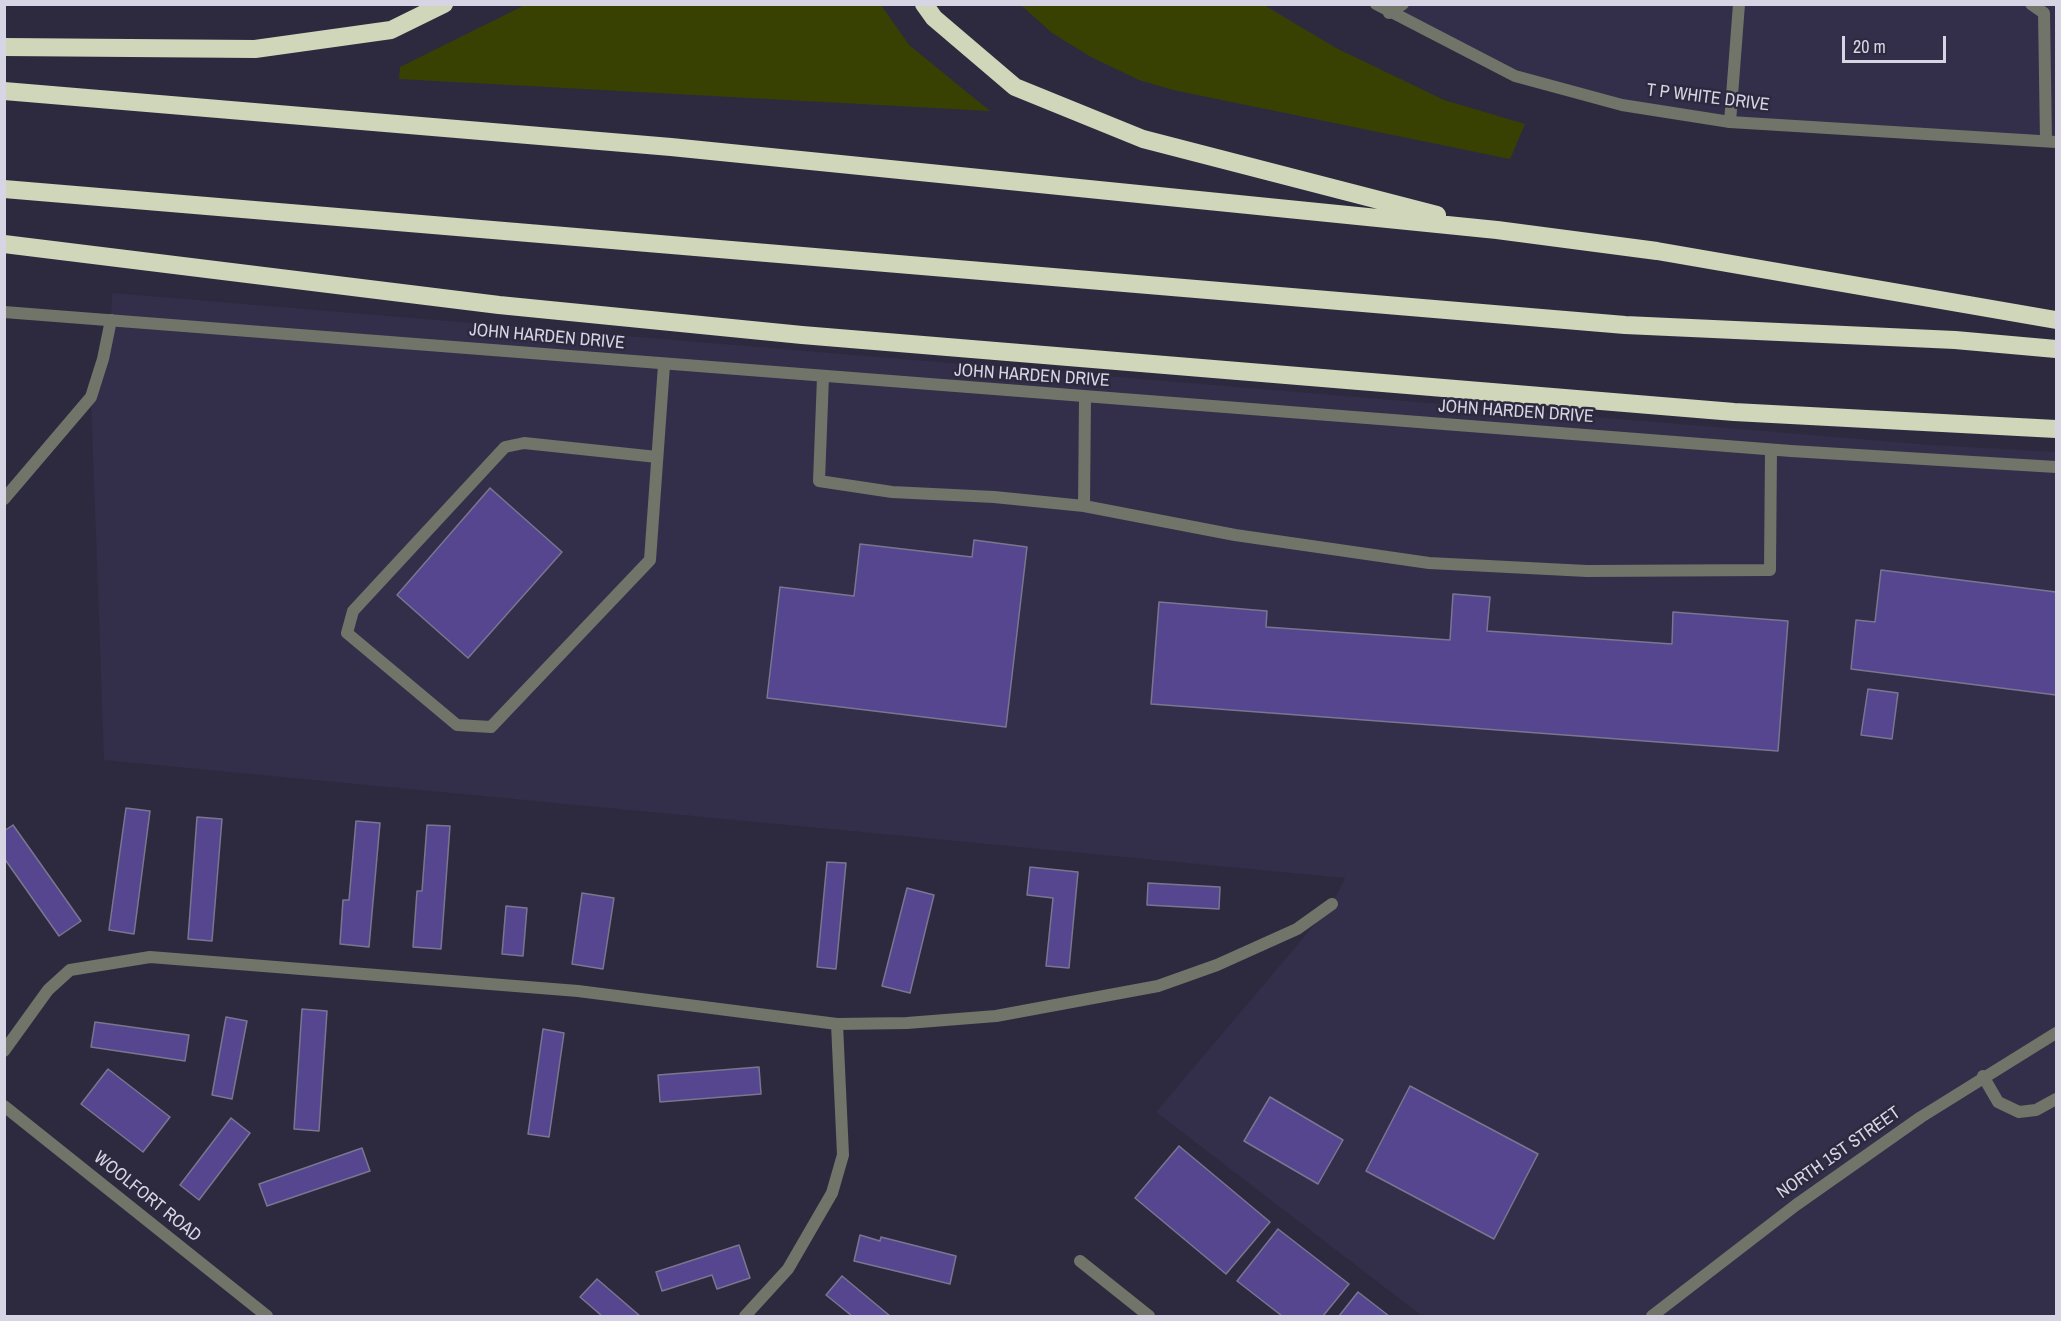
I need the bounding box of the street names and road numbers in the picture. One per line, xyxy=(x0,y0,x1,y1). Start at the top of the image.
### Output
street label: T P WHITE DRIVE xyxy=(1645,80,1771,116)
street label: JOHN HARDEN DRIVE xyxy=(468,319,626,355)
street label: JOHN HARDEN DRIVE xyxy=(954,360,1110,392)
street label: JOHN HARDEN DRIVE xyxy=(1438,396,1594,428)
street label: NORTH 1ST STREET xyxy=(1773,1102,1905,1204)
street label: WOOLFORT ROAD xyxy=(89,1147,205,1247)

